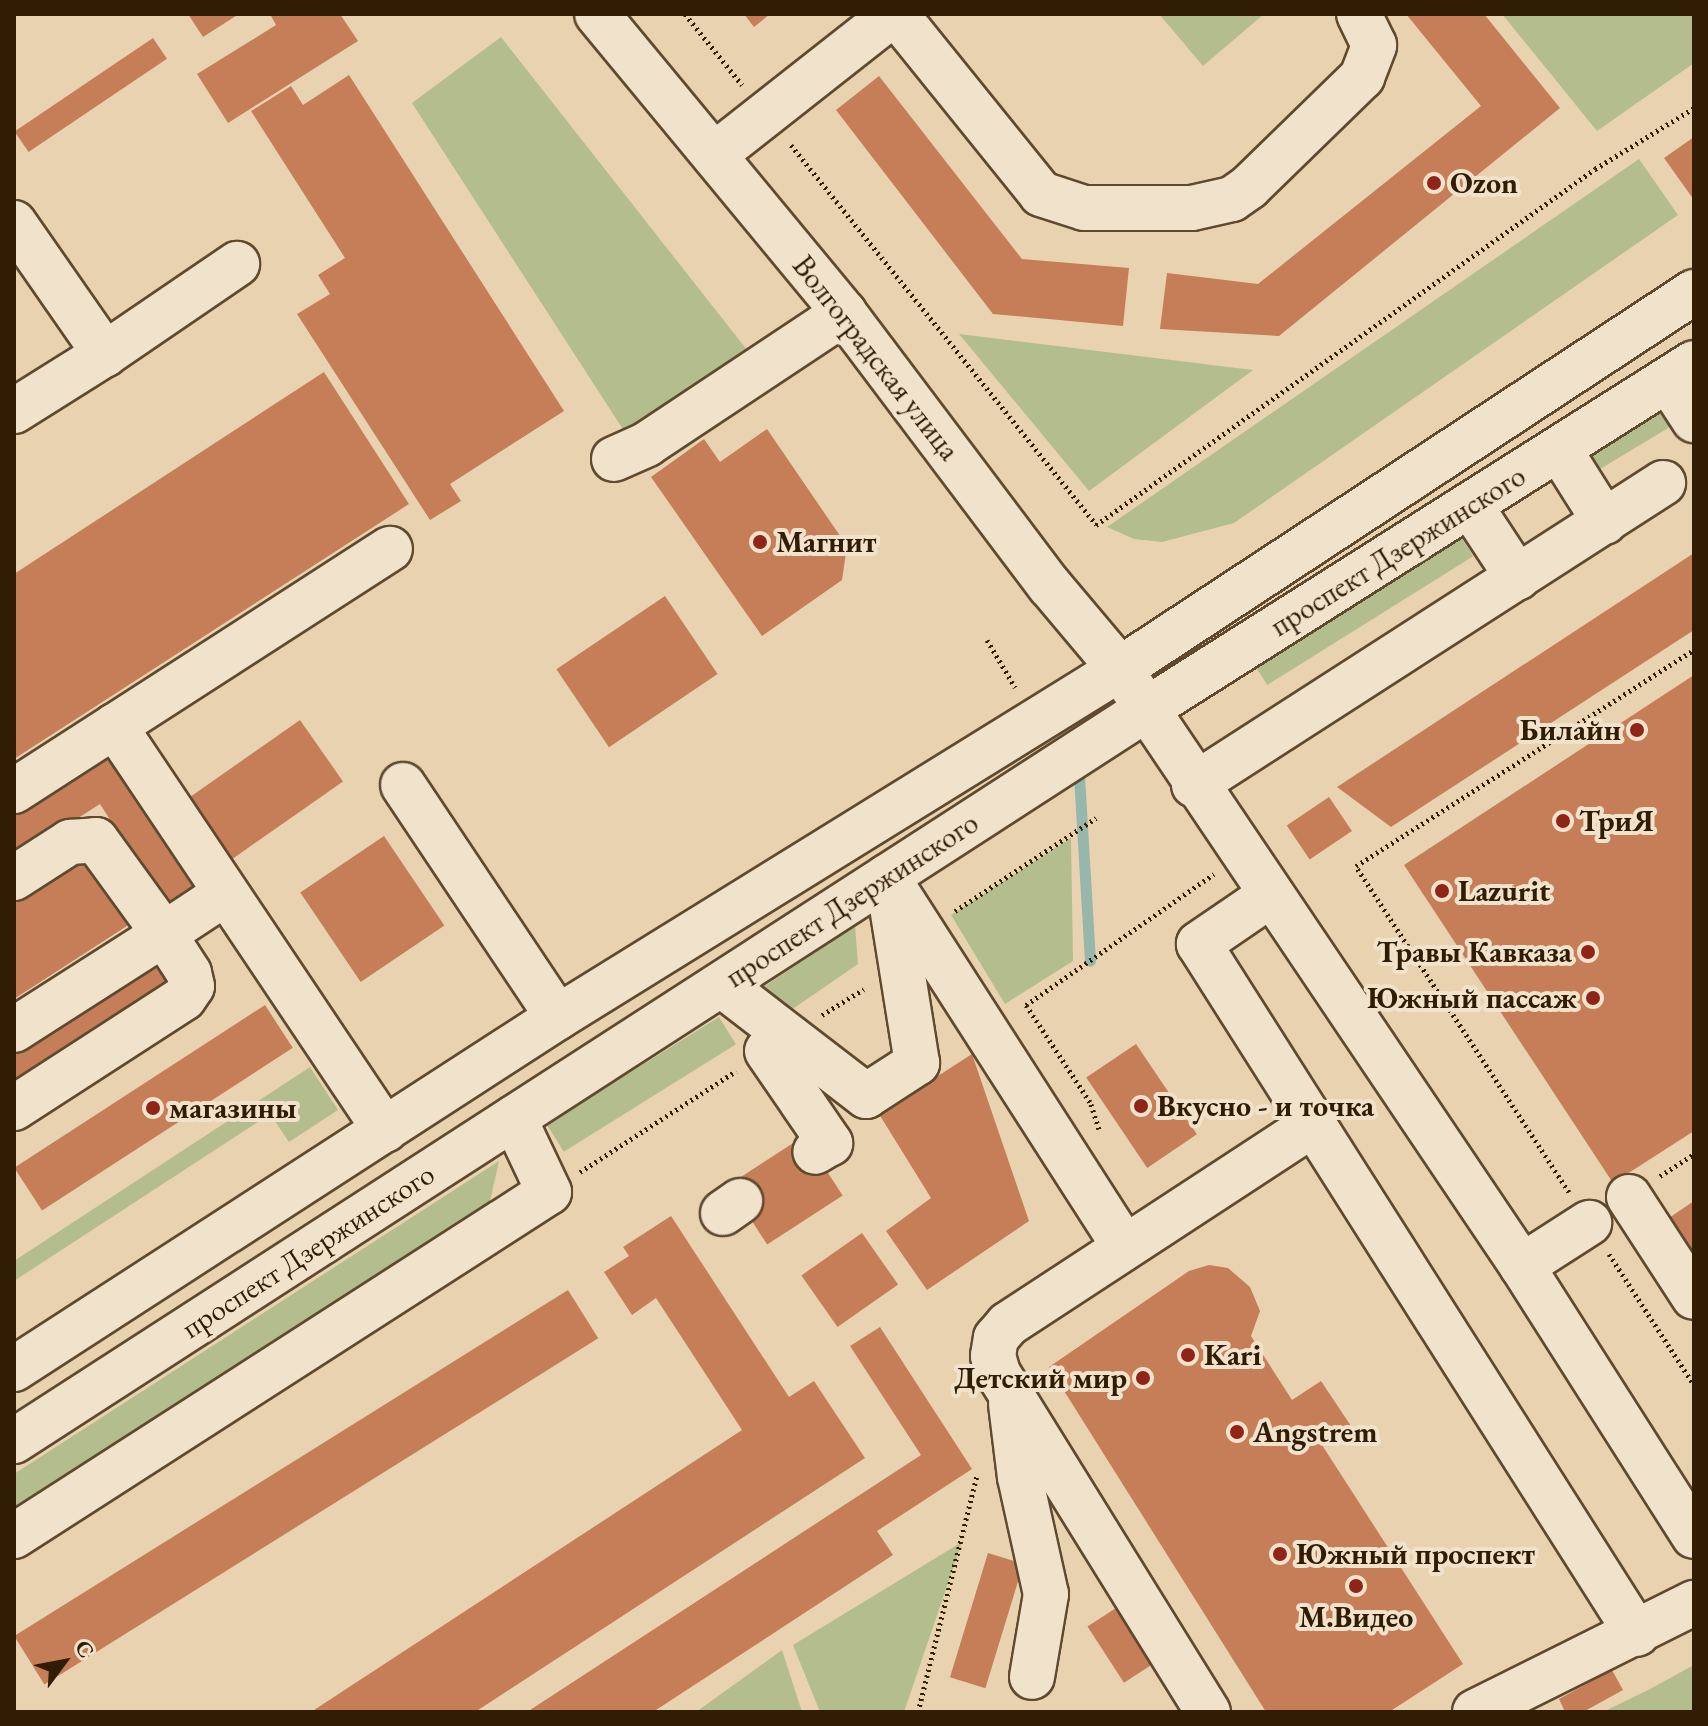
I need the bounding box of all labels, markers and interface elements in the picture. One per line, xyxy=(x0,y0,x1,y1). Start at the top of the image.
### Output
place label: Ozon xyxy=(1450,165,1518,201)
marker: Ozon xyxy=(1425,174,1443,192)
street label: Волгоградская улица xyxy=(785,248,967,468)
street label: проспект Дзержинского xyxy=(1264,458,1532,644)
place label: Магнит xyxy=(776,524,876,560)
marker: Магнит xyxy=(751,533,769,551)
place label: Билайн xyxy=(1520,712,1621,748)
marker: Билайн xyxy=(1628,721,1646,739)
place label: ТриЯ xyxy=(1579,803,1654,839)
street label: проспект Дзержинского xyxy=(719,805,985,995)
marker: ТриЯ xyxy=(1554,812,1572,830)
place label: Lazurit xyxy=(1458,873,1550,909)
marker: Lazurit xyxy=(1433,882,1451,900)
place label: Травы Кавказа xyxy=(1376,934,1572,970)
marker: Травы Кавказа xyxy=(1579,943,1597,961)
place label: Южный пассаж xyxy=(1367,980,1577,1016)
marker: Южный пассаж xyxy=(1584,989,1602,1007)
place label: Вкусно - и точка xyxy=(1157,1088,1374,1124)
place label: магазины xyxy=(169,1090,297,1126)
marker: Вкусно - и точка xyxy=(1132,1097,1150,1115)
marker: магазины xyxy=(144,1099,162,1117)
street label: проспект Дзержинского xyxy=(175,1156,441,1346)
place label: Kari xyxy=(1204,1337,1261,1373)
marker: Kari xyxy=(1179,1346,1197,1364)
place label: Детский мир xyxy=(954,1360,1127,1396)
marker: Детский мир xyxy=(1134,1369,1152,1387)
place label: Angstrem xyxy=(1253,1414,1377,1450)
marker: Angstrem xyxy=(1228,1423,1246,1441)
place label: Южный проспект xyxy=(1296,1536,1535,1572)
marker: Южный проспект xyxy=(1271,1545,1289,1563)
marker: М.Видео xyxy=(1347,1577,1365,1595)
place label: М.Видео xyxy=(1299,1599,1413,1635)
north arrow xyxy=(24,1622,104,1702)
text: С xyxy=(68,1635,101,1663)

